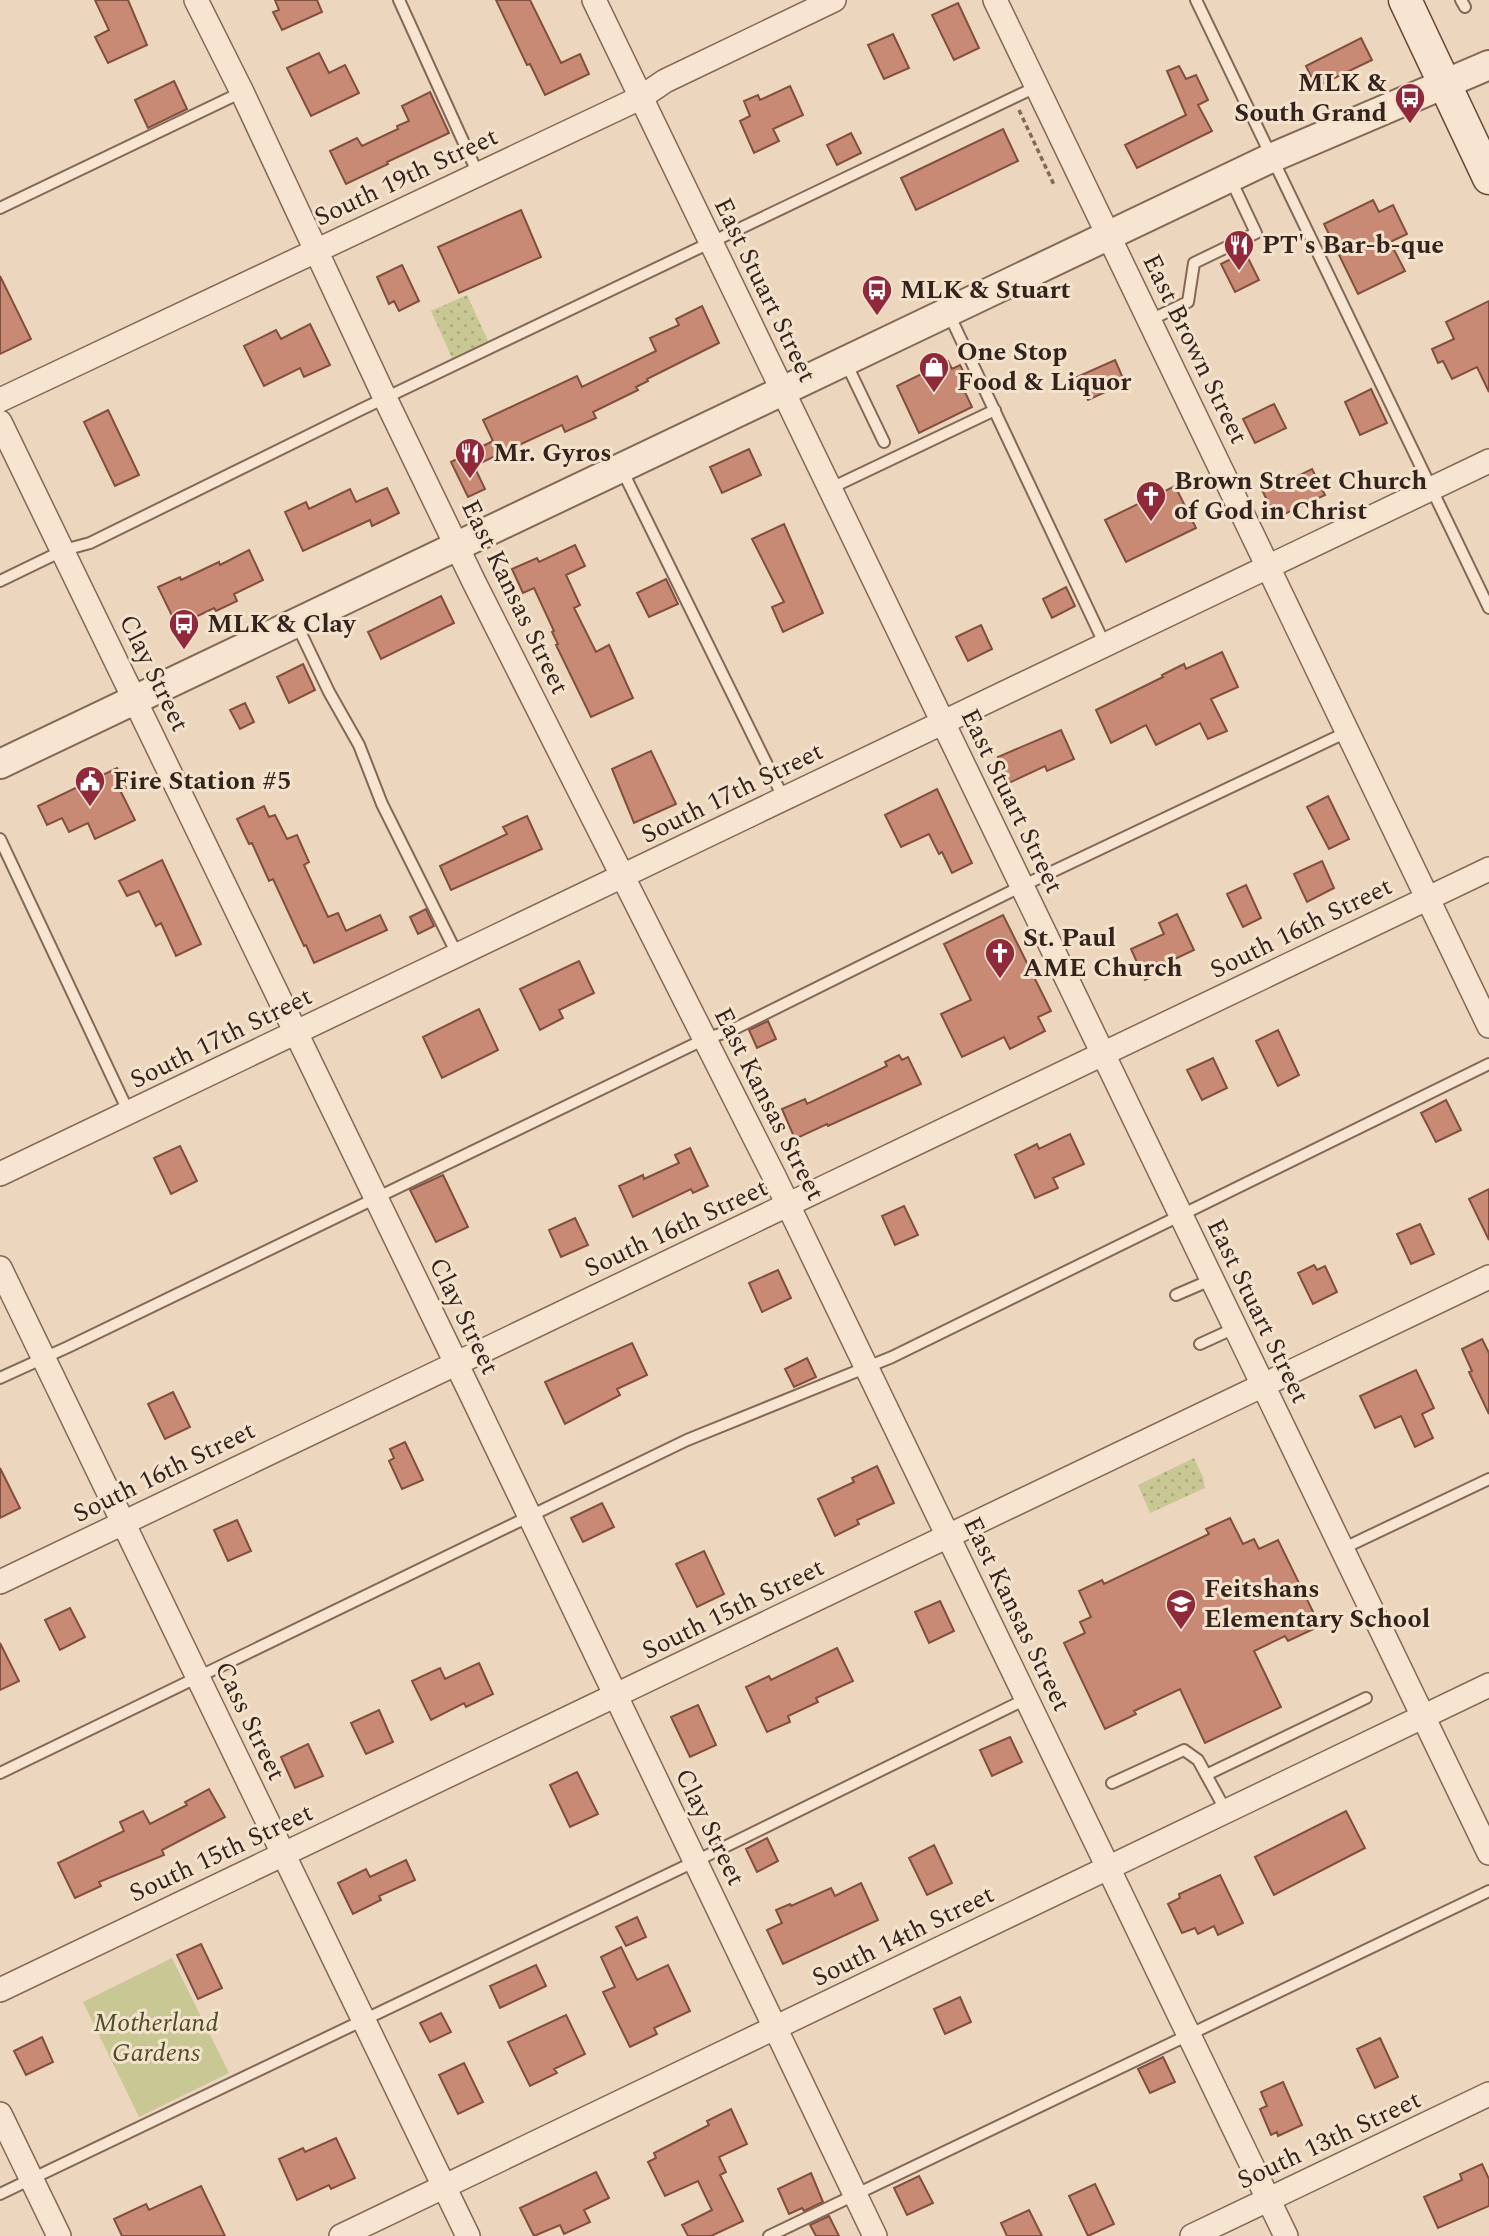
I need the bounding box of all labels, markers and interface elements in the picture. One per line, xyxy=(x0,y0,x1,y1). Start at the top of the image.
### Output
place label: MLK & South Grand xyxy=(1234,63,1387,133)
bus stop icon: MLK & South Grand xyxy=(1393,81,1427,125)
street label: South 19th Street xyxy=(307,117,505,237)
street label: East Stuart Street xyxy=(703,191,827,389)
place label: PT's Bar-b-que xyxy=(1262,225,1444,265)
restaurant icon: PT's Bar-b-que xyxy=(1222,228,1256,272)
street label: East Brown Street xyxy=(1132,247,1258,451)
place label: MLK & Stuart xyxy=(900,270,1070,310)
bus stop icon: MLK & Stuart xyxy=(860,273,894,317)
place label: One Stop Food & Liquor xyxy=(957,332,1132,402)
shop icon: One Stop Food & Liquor xyxy=(917,350,951,394)
place label: Mr. Gyros xyxy=(493,433,612,473)
restaurant icon: Mr. Gyros xyxy=(453,436,487,480)
place label: Brown Street Church of God in Christ xyxy=(1174,461,1427,531)
church icon: Brown Street Church of God in Christ xyxy=(1134,479,1168,523)
street label: East Kansas Street xyxy=(450,493,580,701)
place label: MLK & Clay xyxy=(207,604,357,644)
street label: Clay Street xyxy=(108,607,200,739)
bus stop icon: MLK & Clay xyxy=(167,607,201,651)
street label: East Stuart Street xyxy=(950,702,1074,900)
street label: South 17th Street xyxy=(634,731,830,855)
place label: Fire Station #5 xyxy=(113,761,291,801)
public building icon: Fire Station #5 xyxy=(73,764,107,808)
street label: South 16th Street xyxy=(1203,866,1399,990)
place label: St. Paul AME Church xyxy=(1023,918,1183,988)
church icon: St. Paul AME Church xyxy=(983,936,1017,980)
street label: South 17th Street xyxy=(123,976,319,1100)
street label: East Kansas Street xyxy=(703,1000,835,1208)
street label: South 16th Street xyxy=(577,1168,775,1288)
street label: East Stuart Street xyxy=(1196,1212,1320,1410)
street label: Clay Street xyxy=(418,1250,510,1382)
street label: South 16th Street xyxy=(66,1410,262,1534)
street label: East Kansas Street xyxy=(952,1510,1082,1718)
street label: South 15th Street xyxy=(635,1547,831,1671)
place label: Feitshans Elementary School xyxy=(1204,1569,1430,1639)
school or university icon: Feitshans Elementary School xyxy=(1164,1587,1198,1631)
street label: Cass Street xyxy=(204,1654,296,1788)
street label: Clay Street xyxy=(664,1761,756,1893)
street label: South 15th Street xyxy=(122,1793,320,1913)
street label: South 14th Street xyxy=(805,1874,1001,1998)
park label: Motherland Gardens xyxy=(93,2003,219,2073)
street label: South 13th Street xyxy=(1230,2080,1428,2200)

